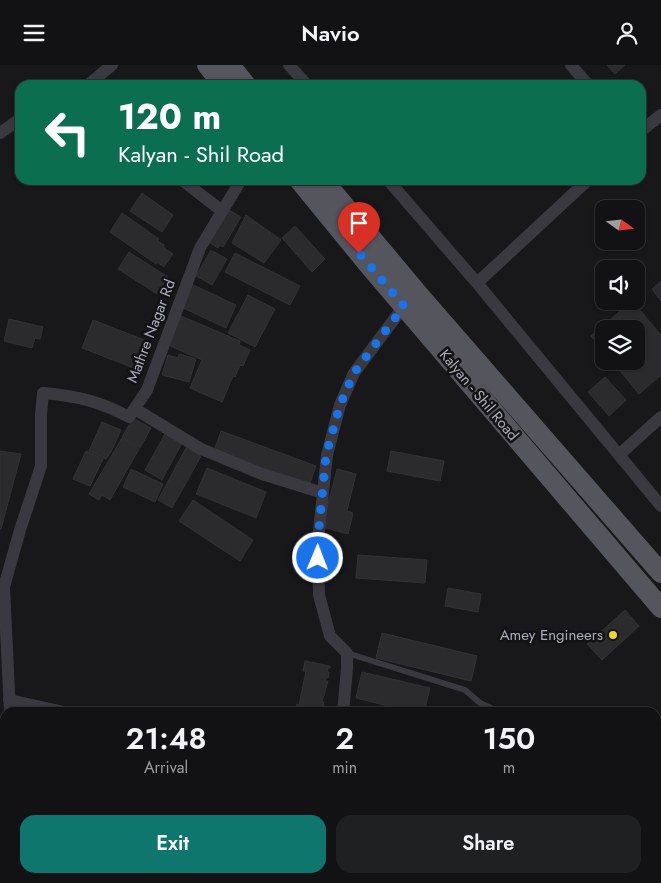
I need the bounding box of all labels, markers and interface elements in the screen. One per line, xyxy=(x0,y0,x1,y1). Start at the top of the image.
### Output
text: Navio xyxy=(301,17,360,49)
icon: menu xyxy=(20,19,48,47)
icon: person xyxy=(613,19,641,47)
text: 120 m xyxy=(118,92,221,142)
icon: left xyxy=(35,100,100,165)
text: Kalyan - Shil Road xyxy=(118,138,284,170)
north arrow xyxy=(595,200,645,250)
map controls xyxy=(595,200,645,370)
pin xyxy=(338,202,380,253)
icon: arrive xyxy=(345,209,373,237)
button: sound xyxy=(595,260,645,310)
street label: Mathre Nagar Rd xyxy=(121,276,181,386)
button: layers xyxy=(595,320,645,370)
street label: Kalyan - Shil Road xyxy=(434,345,524,445)
position arrow xyxy=(291,531,343,583)
place label: Amey Engineers xyxy=(500,624,603,646)
marker: Amey Engineers xyxy=(607,629,619,641)
text: 21:48 xyxy=(126,717,207,760)
text: 2 xyxy=(335,717,354,760)
text: 150 xyxy=(483,717,535,760)
text: Arrival xyxy=(144,756,188,779)
text: min xyxy=(332,756,357,779)
text: m xyxy=(503,756,515,779)
button: Exit xyxy=(20,815,326,873)
button: Share xyxy=(336,815,641,873)

